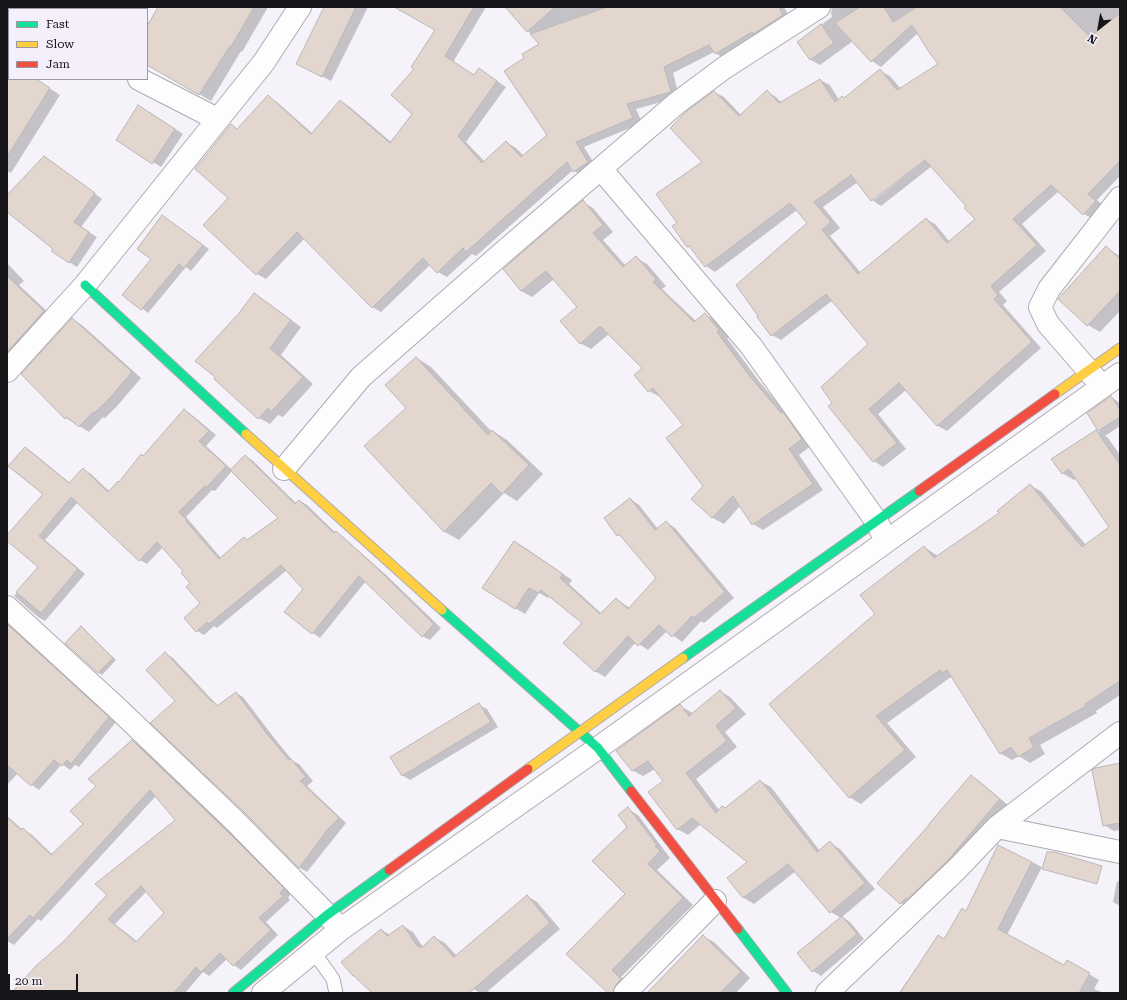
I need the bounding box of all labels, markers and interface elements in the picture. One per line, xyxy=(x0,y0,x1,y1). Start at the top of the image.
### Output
legend xyxy=(8,8,148,80)
north arrow xyxy=(1079,8,1119,48)
text: Fast xyxy=(46,17,69,31)
text: N xyxy=(1086,31,1100,46)
text: Slow xyxy=(46,37,74,51)
text: Jam xyxy=(46,57,70,71)
scale bar xyxy=(10,966,80,992)
text: 20 m xyxy=(15,974,42,988)

